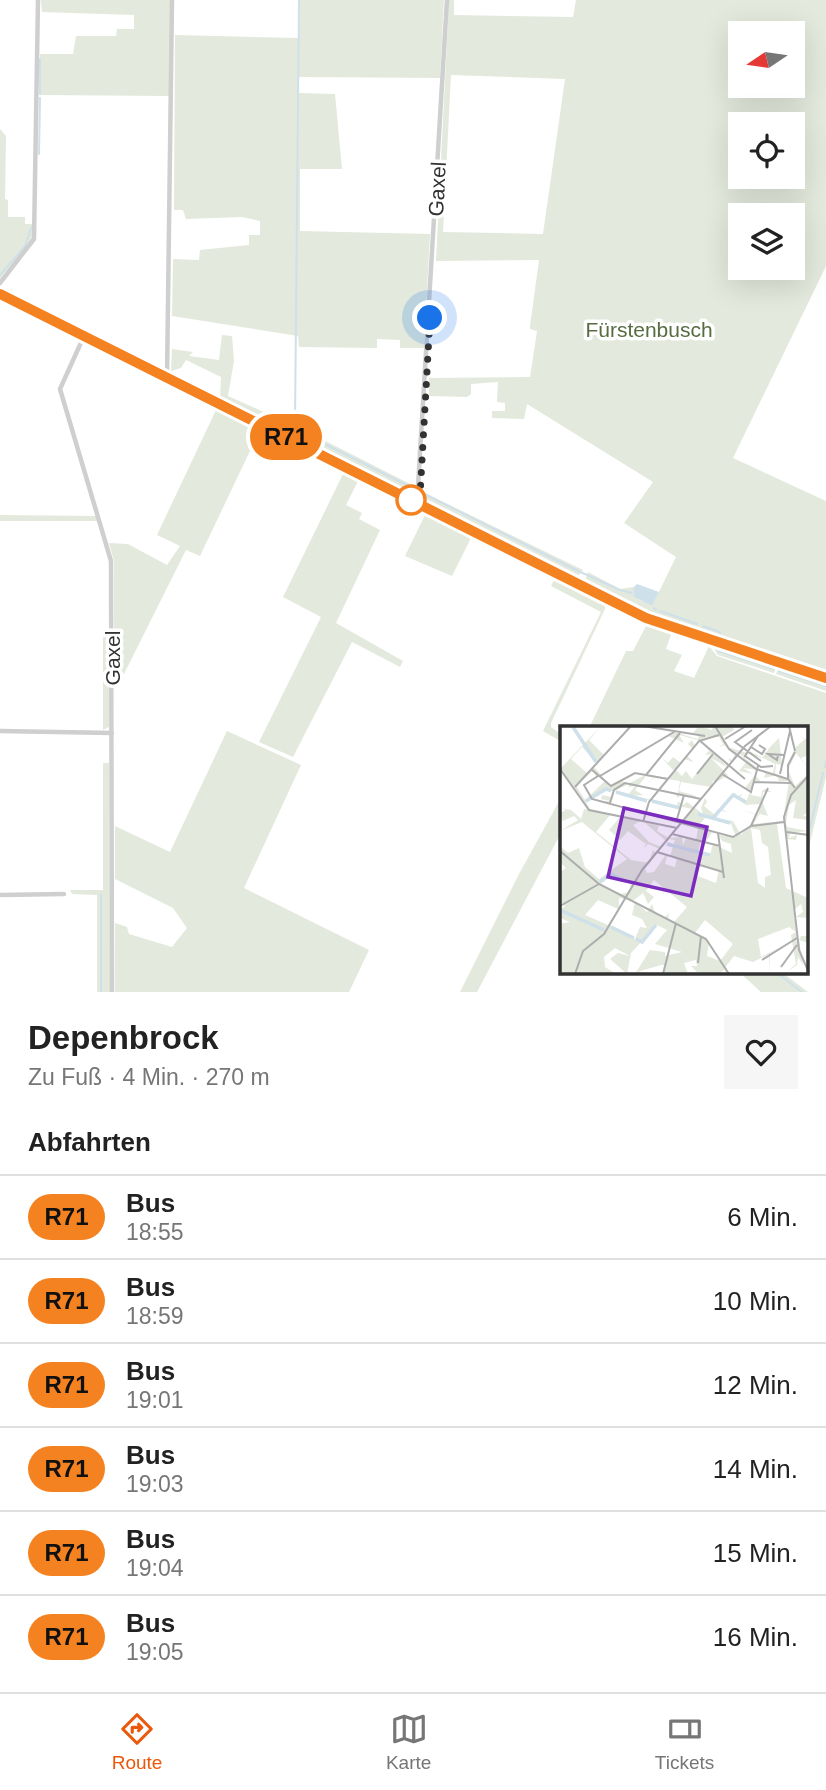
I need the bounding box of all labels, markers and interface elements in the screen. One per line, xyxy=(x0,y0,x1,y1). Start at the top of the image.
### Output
north arrow xyxy=(728,21,805,98)
map controls xyxy=(728,21,805,280)
button: locate xyxy=(728,112,805,189)
street label: Gaxel xyxy=(424,161,450,217)
button: layers xyxy=(728,203,805,280)
your location xyxy=(412,300,447,335)
park label: Fürstenbusch xyxy=(585,318,713,341)
line badge: R71 xyxy=(246,414,326,460)
text: R71 xyxy=(264,423,308,450)
unlabelled marker xyxy=(396,485,426,515)
street label: Gaxel xyxy=(101,631,124,685)
inset map xyxy=(560,726,808,974)
button: heart xyxy=(724,1015,798,1089)
text: Depenbrock xyxy=(28,1019,219,1056)
text: Zu Fuß · 4 Min. · 270 m xyxy=(28,1064,270,1090)
text: Abfahrten xyxy=(28,1127,151,1157)
text: Bus xyxy=(126,1188,175,1218)
text: 6 Min. xyxy=(727,1202,798,1232)
text: R71 xyxy=(44,1203,89,1230)
text: 18:55 xyxy=(126,1219,184,1245)
text: Bus xyxy=(126,1272,175,1302)
text: 10 Min. xyxy=(713,1286,798,1316)
text: R71 xyxy=(44,1287,89,1314)
text: 18:59 xyxy=(126,1303,184,1329)
text: Bus xyxy=(126,1356,175,1386)
text: 12 Min. xyxy=(713,1370,798,1400)
text: R71 xyxy=(44,1371,89,1398)
text: 19:01 xyxy=(126,1387,184,1413)
text: Bus xyxy=(126,1440,175,1470)
text: 14 Min. xyxy=(713,1454,798,1484)
text: R71 xyxy=(44,1455,89,1482)
text: 19:03 xyxy=(126,1471,184,1497)
text: Bus xyxy=(126,1524,175,1554)
text: 15 Min. xyxy=(713,1538,798,1568)
text: R71 xyxy=(44,1539,89,1566)
text: 19:04 xyxy=(126,1555,184,1581)
text: Bus xyxy=(126,1608,175,1638)
text: 16 Min. xyxy=(713,1622,798,1652)
text: R71 xyxy=(44,1623,89,1650)
text: 19:05 xyxy=(126,1639,184,1665)
tab: Route xyxy=(112,1710,162,1774)
tab: Karte xyxy=(386,1710,431,1774)
tab: Tickets xyxy=(655,1710,714,1774)

